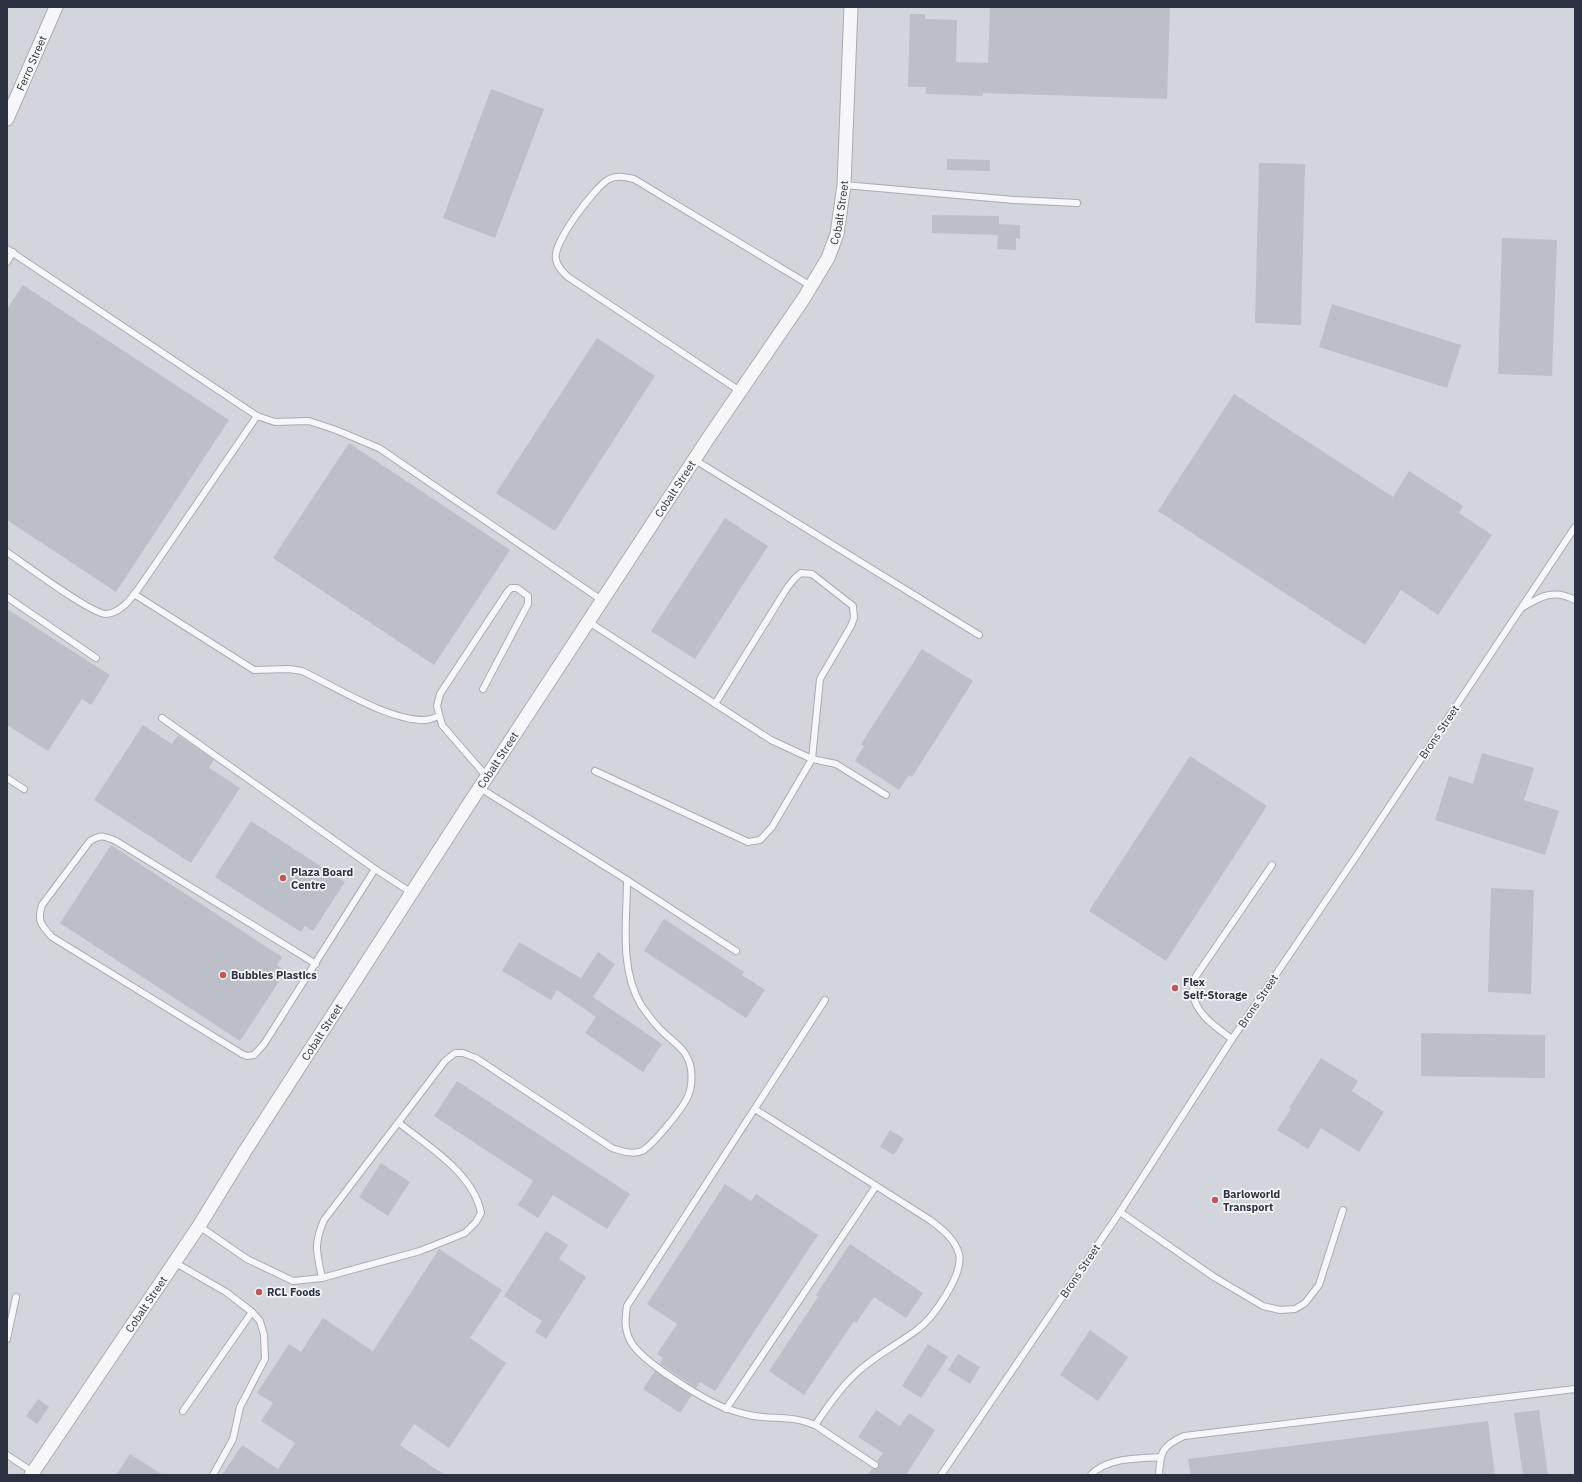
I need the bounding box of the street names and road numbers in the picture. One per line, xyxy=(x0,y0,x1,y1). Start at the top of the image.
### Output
street label: Ferro Street xyxy=(13,33,50,93)
street label: Cobalt Street xyxy=(827,180,851,247)
street label: Cobalt Street xyxy=(652,458,699,520)
street label: Brons Street xyxy=(1416,702,1462,761)
street label: Cobalt Street xyxy=(474,729,521,791)
street label: Brons Street xyxy=(1235,971,1281,1030)
street label: Cobalt Street xyxy=(298,1001,345,1063)
street label: Brons Street xyxy=(1057,1241,1103,1300)
street label: Cobalt Street xyxy=(122,1273,170,1335)

